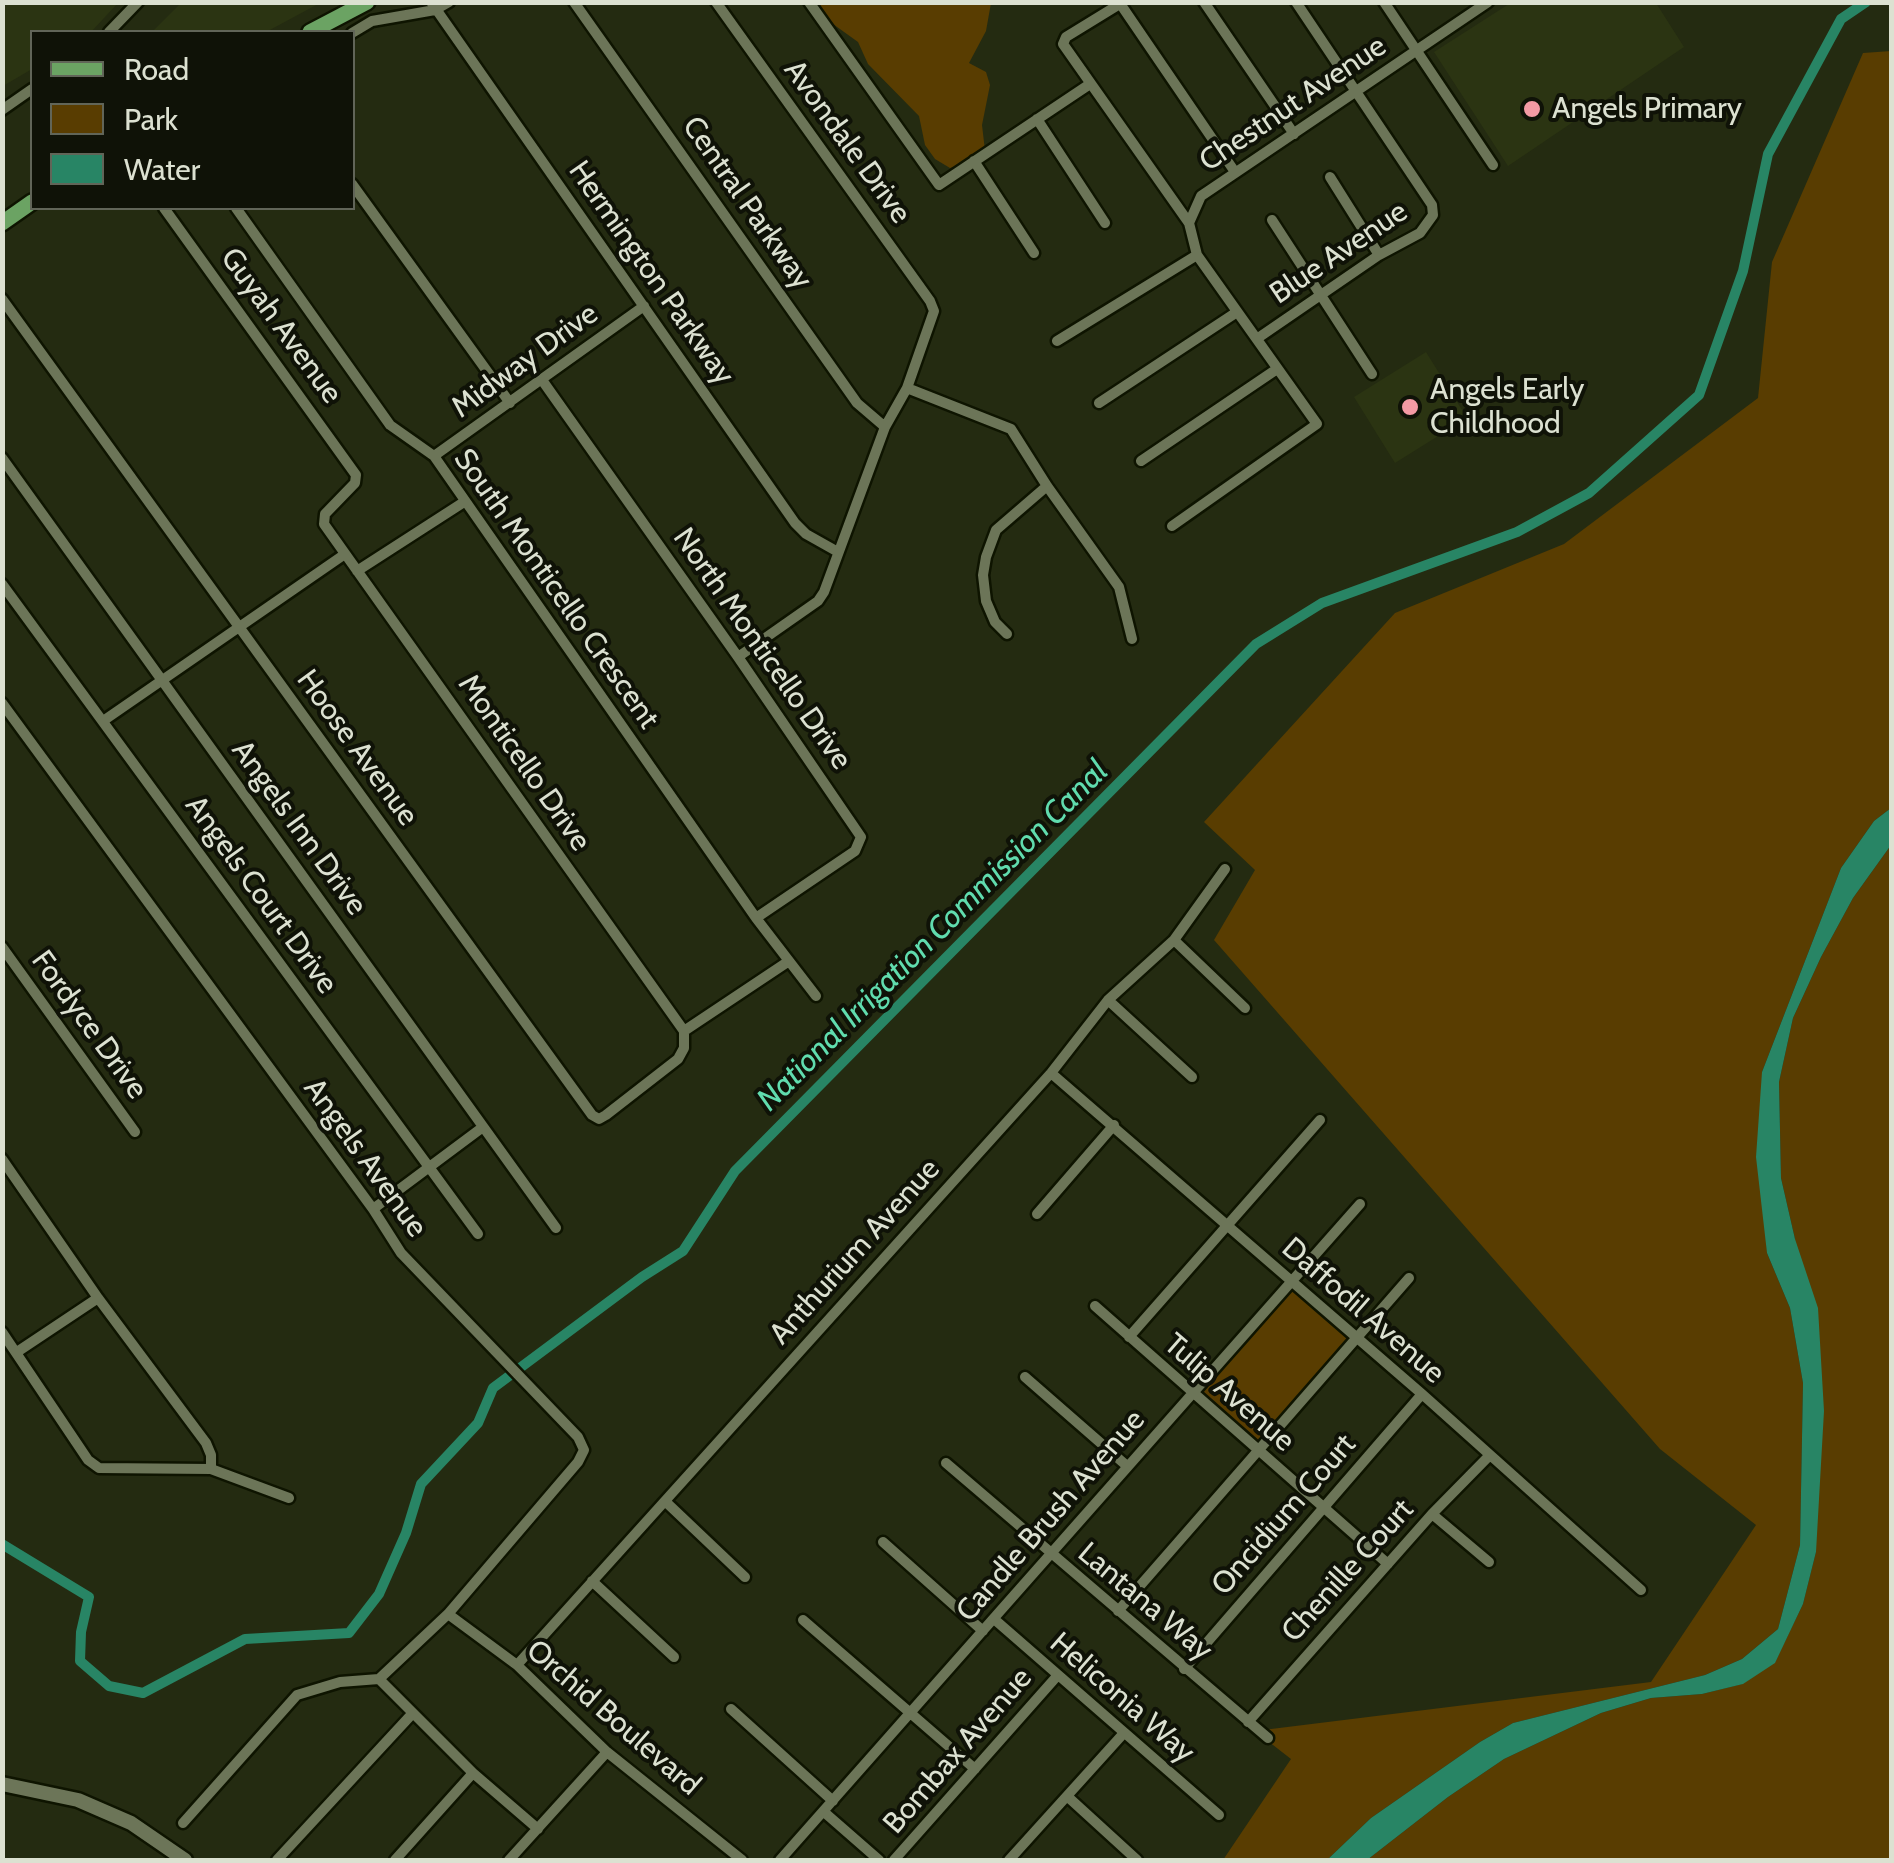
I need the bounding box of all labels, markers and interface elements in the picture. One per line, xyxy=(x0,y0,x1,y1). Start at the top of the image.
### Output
street label: Chestnut Avenue xyxy=(1193,28,1393,180)
legend xyxy=(30,30,355,210)
text: Road xyxy=(124,51,189,88)
street label: Avondale Drive xyxy=(776,54,918,230)
place label: Angels Primary xyxy=(1552,91,1742,127)
marker: Angels Primary xyxy=(1521,98,1543,120)
text: Park xyxy=(124,101,178,138)
street label: Central Parkway xyxy=(674,110,820,296)
text: Water xyxy=(124,151,200,188)
street label: Hermington Parkway xyxy=(560,154,742,392)
street label: Blue Avenue xyxy=(1264,194,1414,312)
street label: Guyah Avenue xyxy=(213,241,349,411)
street label: Midway Drive xyxy=(445,296,605,426)
place label: Angels Early Childhood xyxy=(1430,372,1584,442)
marker: Angels Early Childhood xyxy=(1399,396,1421,418)
street label: South Monticello Crescent xyxy=(446,442,666,736)
street label: North Monticello Drive xyxy=(665,521,859,777)
street label: Hoose Avenue xyxy=(289,663,425,833)
street label: Monticello Drive xyxy=(450,668,598,858)
street label: Angels Inn Drive xyxy=(224,734,374,922)
water label: National Irrigation Commission Canal xyxy=(750,753,1116,1119)
street label: Angels Court Drive xyxy=(177,789,345,1001)
street label: Fordyce Drive xyxy=(23,944,155,1106)
street label: Angels Avenue xyxy=(296,1072,434,1244)
street label: Anthurium Avenue xyxy=(762,1152,948,1352)
street label: Daffodil Avenue xyxy=(1274,1231,1452,1391)
street label: Tulip Avenue xyxy=(1156,1327,1302,1459)
street label: Candle Brush Avenue xyxy=(949,1403,1153,1629)
street label: Oncidium Court xyxy=(1204,1427,1364,1603)
street label: Chenille Court xyxy=(1275,1492,1421,1650)
street label: Lantana Way xyxy=(1070,1535,1220,1669)
street label: Heliconia Way xyxy=(1042,1625,1202,1771)
street label: Orchid Boulevard xyxy=(519,1633,707,1803)
street label: Bombax Avenue xyxy=(876,1661,1040,1841)

